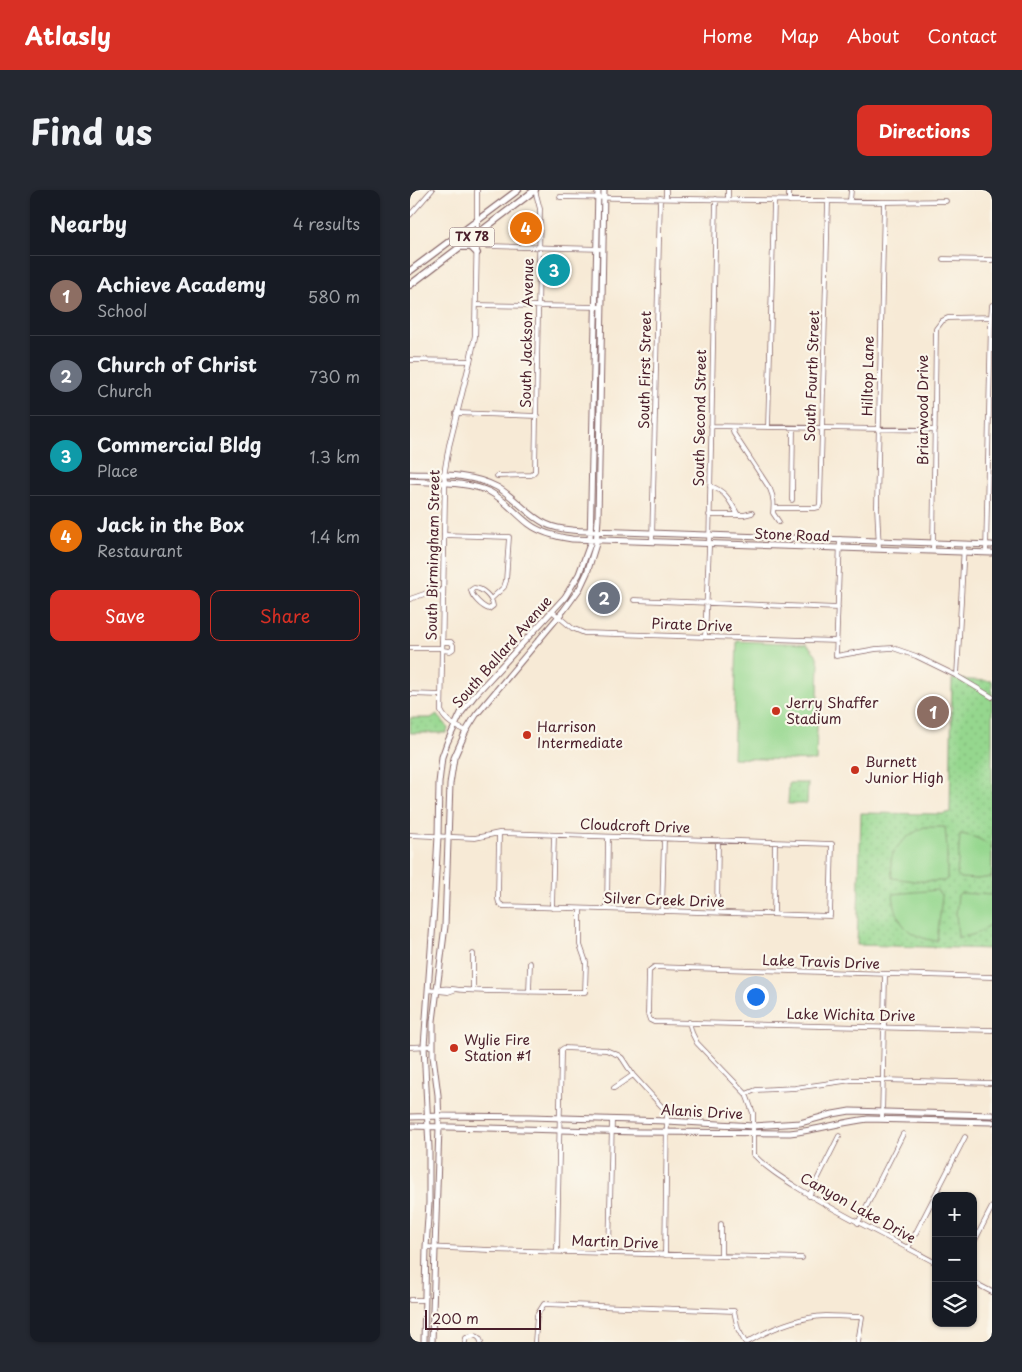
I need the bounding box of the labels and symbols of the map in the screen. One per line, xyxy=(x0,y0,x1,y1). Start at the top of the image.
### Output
pin: 4 xyxy=(510,209,542,247)
road number: TX 78 xyxy=(450,228,494,246)
pin: 3 xyxy=(538,251,570,289)
street label: South Jackson Avenue xyxy=(515,257,538,408)
street label: South Fourth Street xyxy=(799,310,824,442)
street label: South First Street xyxy=(633,311,656,429)
street label: Hilltop Lane xyxy=(856,335,879,416)
street label: South Second Street xyxy=(688,349,711,487)
street label: Briarwood Drive xyxy=(912,355,933,465)
street label: South Birmingham Street xyxy=(421,469,444,641)
street label: Stone Road xyxy=(754,523,830,546)
pin: 2 xyxy=(588,579,620,617)
street label: South Ballard Avenue xyxy=(447,591,557,712)
street label: Pirate Drive xyxy=(651,613,733,636)
place label: Jerry Shaffer Stadium xyxy=(786,692,879,729)
pin: 1 xyxy=(917,693,949,731)
marker: Jerry Shaffer Stadium xyxy=(770,705,782,717)
place label: Harrison Intermediate xyxy=(537,716,623,753)
marker: Harrison Intermediate xyxy=(521,729,533,741)
place label: Burnett Junior High xyxy=(865,751,944,788)
marker: Burnett Junior High xyxy=(849,764,861,776)
street label: Cloudcroft Drive xyxy=(579,813,691,838)
street label: Silver Creek Drive xyxy=(603,887,725,912)
street label: Lake Travis Drive xyxy=(762,949,880,974)
your location xyxy=(743,984,769,1010)
street label: Lake Wichita Drive xyxy=(786,1003,916,1026)
place label: Wylie Fire Station #1 xyxy=(464,1029,531,1066)
marker: Wylie Fire Station #1 xyxy=(448,1042,460,1054)
street label: Alanis Drive xyxy=(660,1099,744,1124)
street label: Canyon Lake Drive xyxy=(797,1167,920,1248)
street label: Martin Drive xyxy=(571,1229,659,1254)
scale bar xyxy=(425,1307,541,1330)

